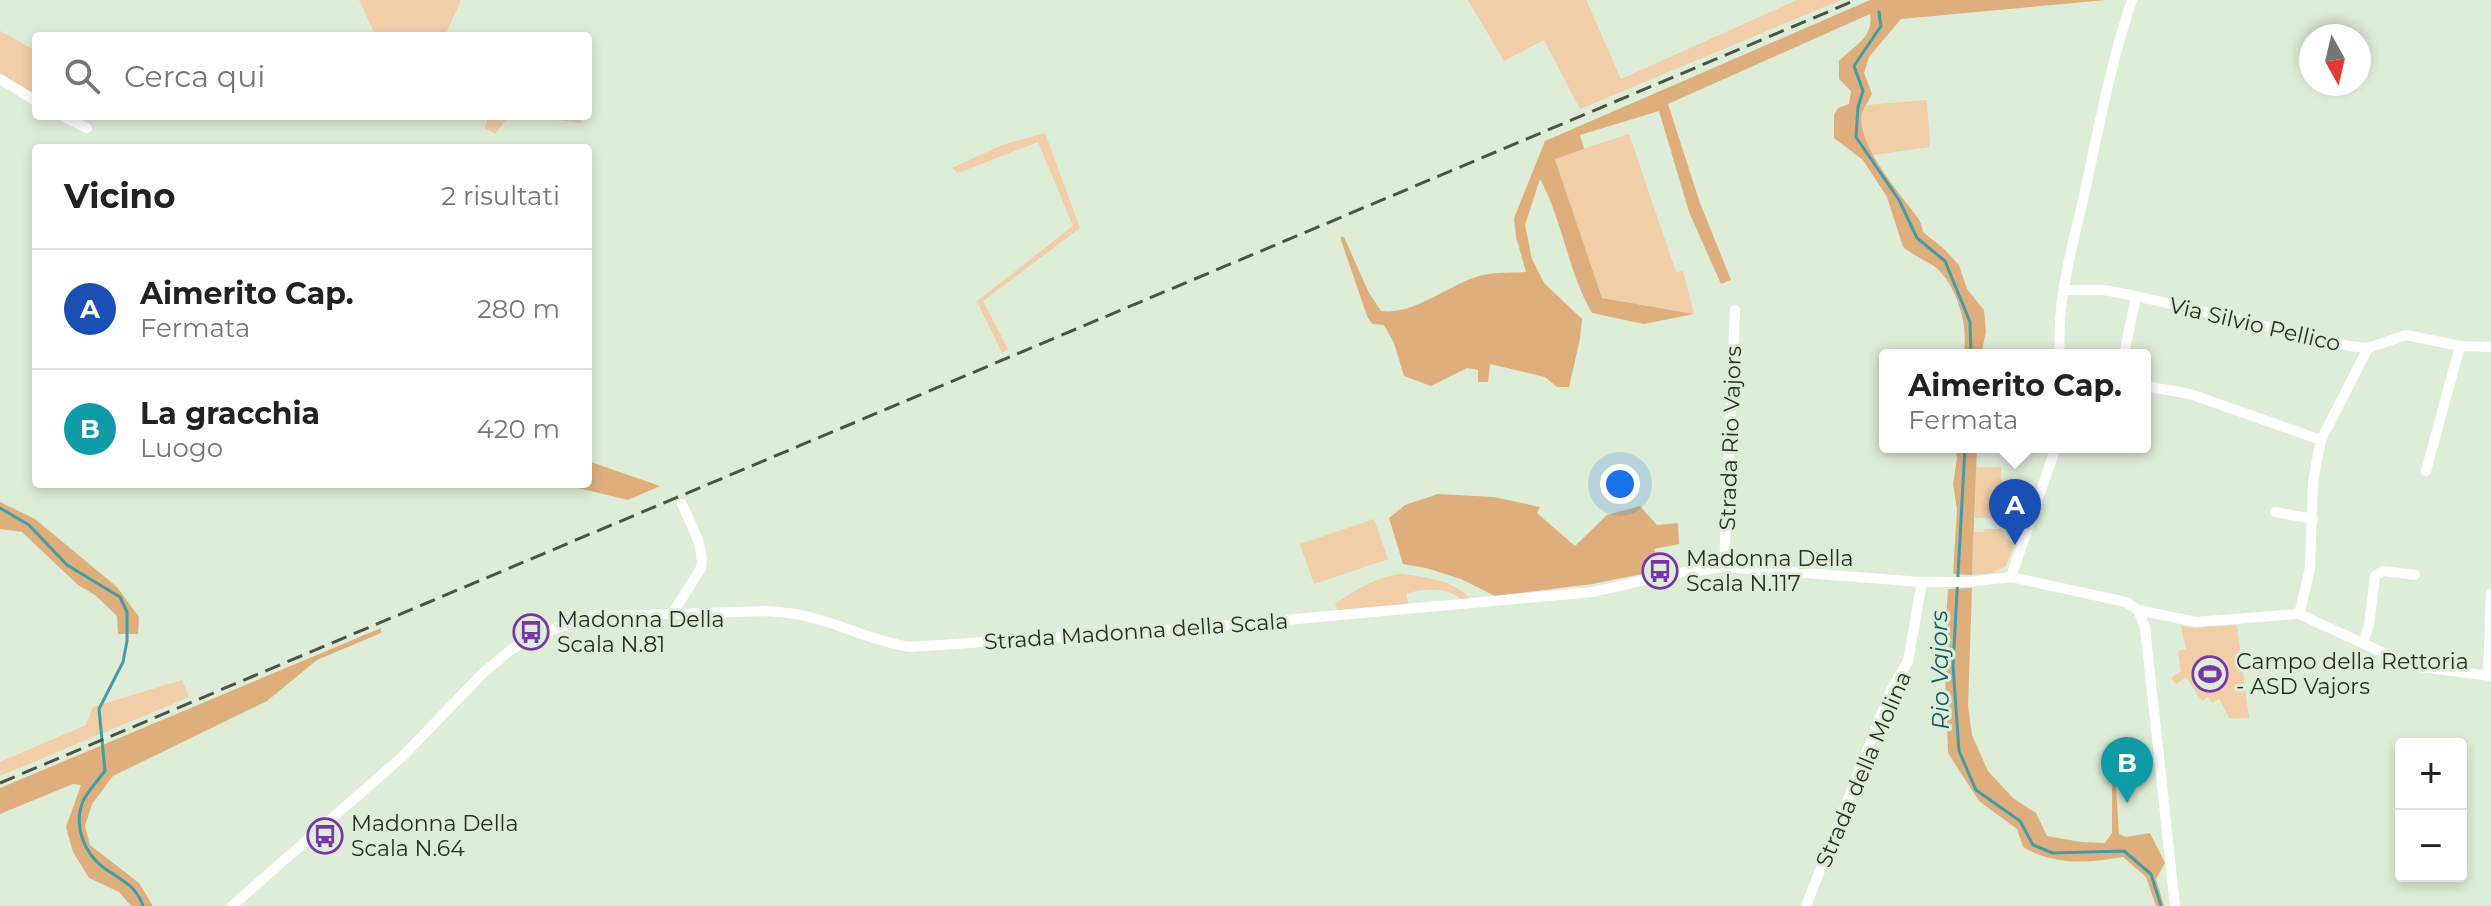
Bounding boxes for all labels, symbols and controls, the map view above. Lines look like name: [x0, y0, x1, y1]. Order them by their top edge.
north arrow: [2299, 24, 2371, 96]
search box: [32, 32, 592, 120]
icon: search: [60, 54, 104, 98]
text: Cerca qui: [124, 58, 265, 95]
text: Vicino: [64, 175, 176, 217]
text: 2 risultati: [441, 180, 560, 212]
text: Aimerito Cap.: [140, 275, 354, 312]
street label: Via Silvio Pellico: [2167, 292, 2343, 357]
text: A: [80, 293, 100, 325]
text: 280 m: [477, 293, 560, 325]
text: Fermata: [140, 312, 250, 344]
street label: Strada Rio Vajors: [1714, 345, 1747, 531]
popup: [1879, 349, 2151, 453]
text: Aimerito Cap.: [1908, 367, 2122, 404]
text: La gracchia: [140, 395, 320, 432]
text: Fermata: [1908, 404, 2018, 436]
text: B: [80, 413, 100, 445]
text: 420 m: [477, 413, 560, 445]
text: Luogo: [140, 432, 223, 464]
your location: [1600, 464, 1640, 504]
pin: A: [1989, 479, 2041, 545]
place label: Madonna Della Scala N.117: [1686, 545, 1853, 597]
bus stop icon: Madonna Della Scala N.117: [1641, 552, 1679, 590]
place label: Madonna Della Scala N.81: [557, 606, 724, 658]
street label: Strada Madonna della Scala: [983, 607, 1289, 656]
water label: Rio Vajors: [1924, 610, 1955, 730]
bus stop icon: Madonna Della Scala N.81: [512, 613, 550, 651]
place label: Campo della Rettoria - ASD Vajors: [2236, 648, 2469, 700]
sports icon: Campo della Rettoria - ASD Vajors: [2191, 655, 2229, 693]
street label: Strada della Molina: [1810, 667, 1917, 871]
pin: B: [2101, 737, 2153, 803]
map controls: [2395, 738, 2467, 882]
button: +: [2395, 738, 2467, 810]
place label: Madonna Della Scala N.64: [351, 810, 518, 862]
button: −: [2395, 810, 2467, 882]
bus stop icon: Madonna Della Scala N.64: [306, 817, 344, 855]

